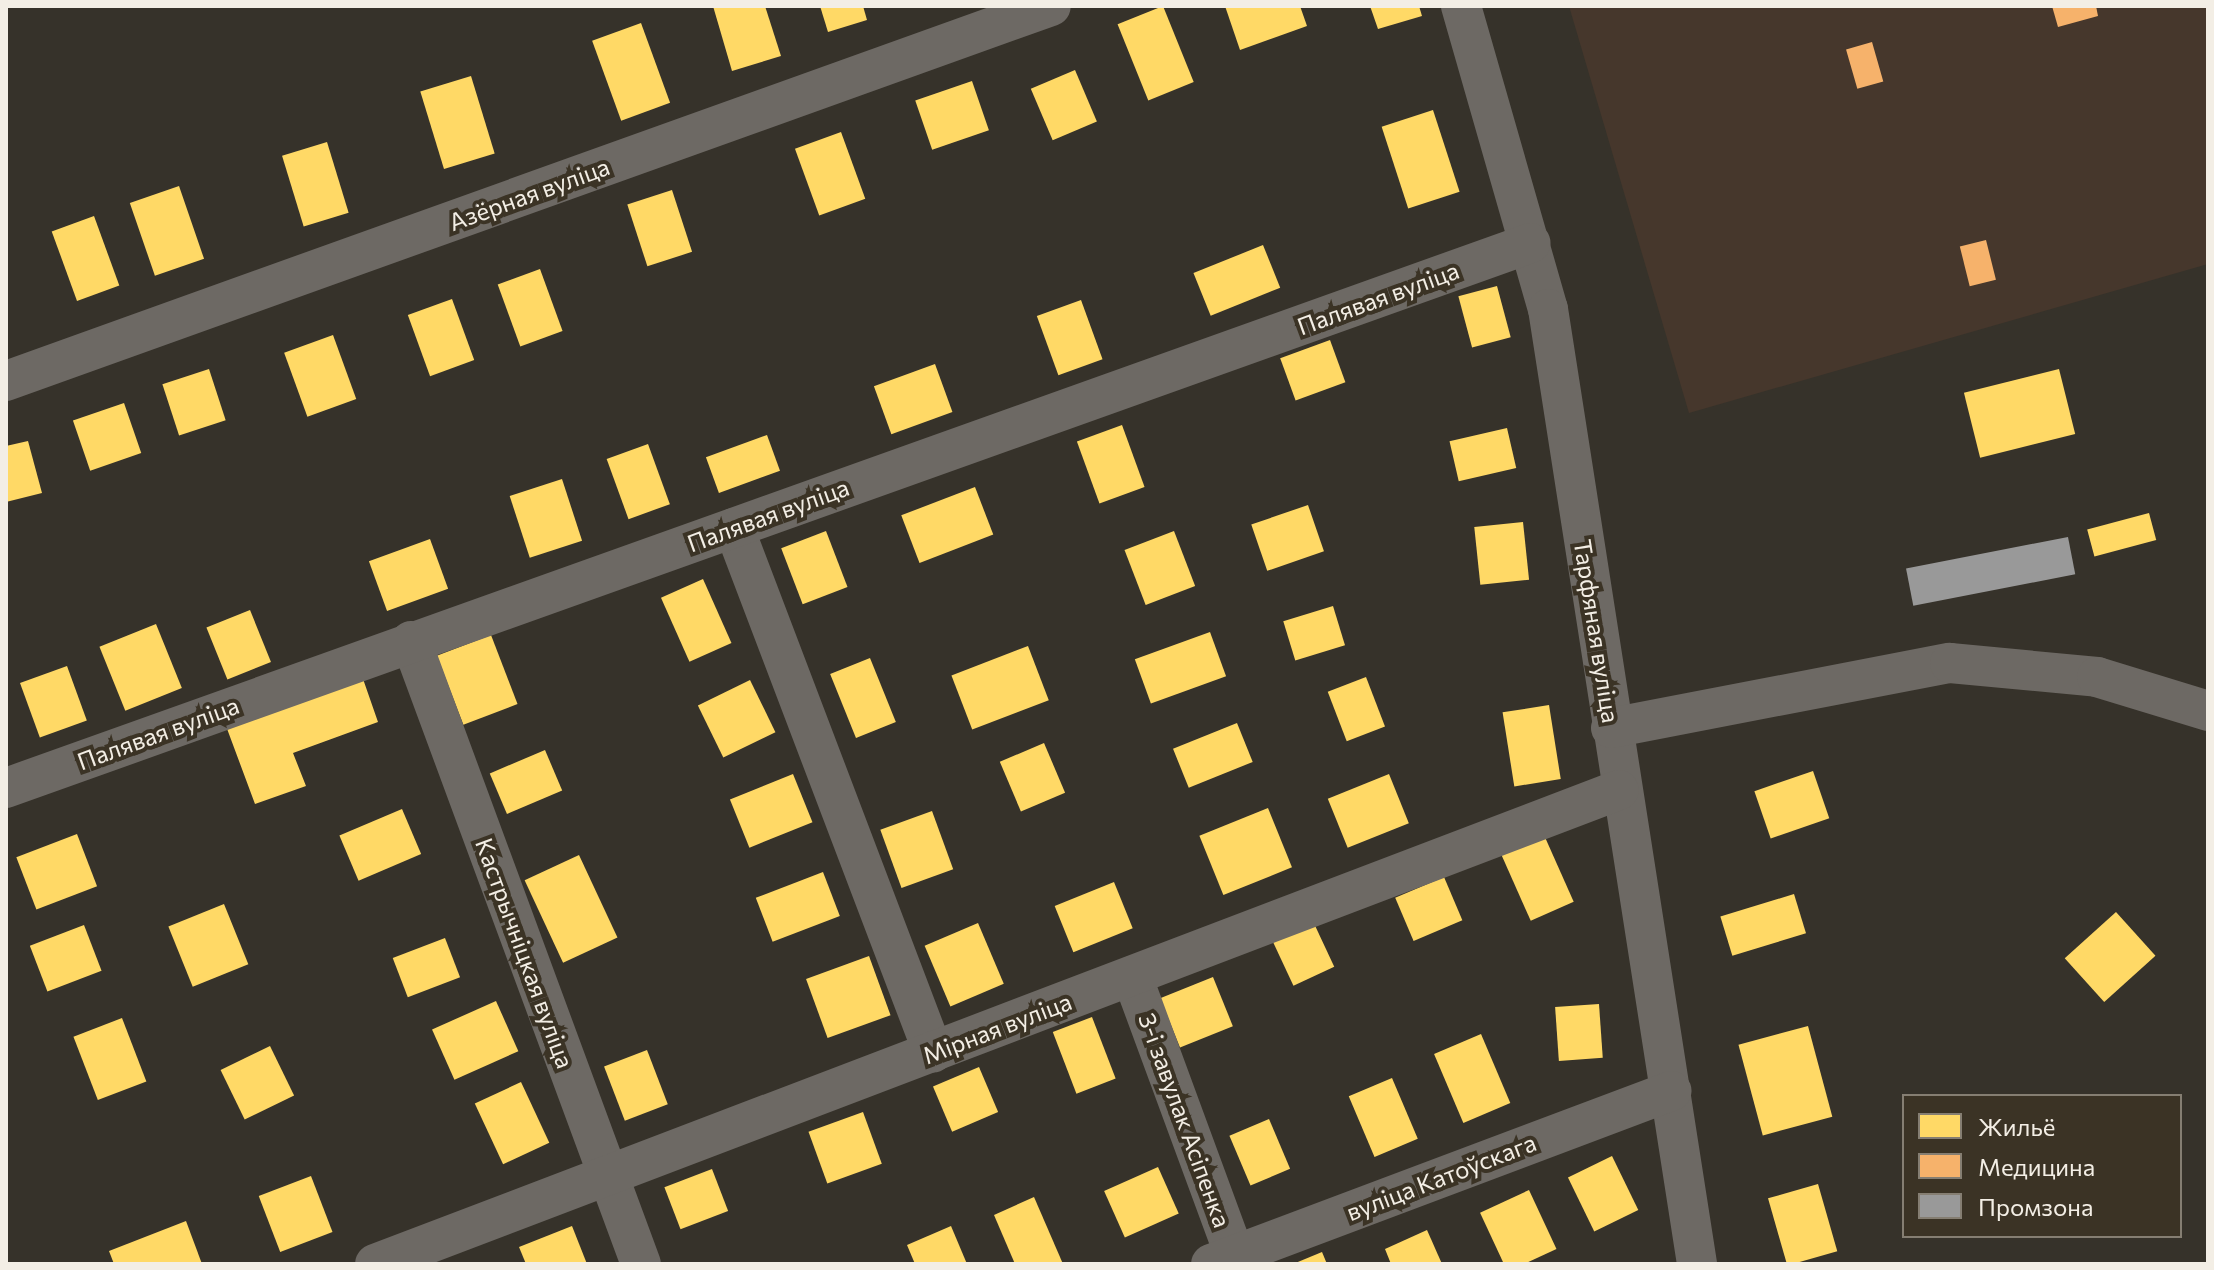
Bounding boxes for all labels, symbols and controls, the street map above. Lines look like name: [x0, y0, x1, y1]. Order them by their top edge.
street label: Азёрная вуліца: [445, 152, 613, 236]
street label: Палявая вуліца: [1293, 255, 1463, 341]
street label: Палявая вуліца: [683, 472, 853, 558]
street label: Тарфяная вуліца: [1568, 537, 1626, 725]
street label: Палявая вуліца: [73, 690, 243, 776]
street label: Кастрычніцкая вуліца: [470, 834, 580, 1072]
street label: Мірная вуліца: [918, 986, 1076, 1070]
street label: 3-і завулак Асіпенка: [1133, 1009, 1237, 1231]
legend: [1902, 1094, 2182, 1238]
text: Жильё: [1978, 1112, 2055, 1141]
street label: вуліца Катоўскага: [1342, 1128, 1540, 1226]
text: Медицина: [1978, 1152, 2095, 1181]
text: Промзона: [1978, 1192, 2093, 1221]

